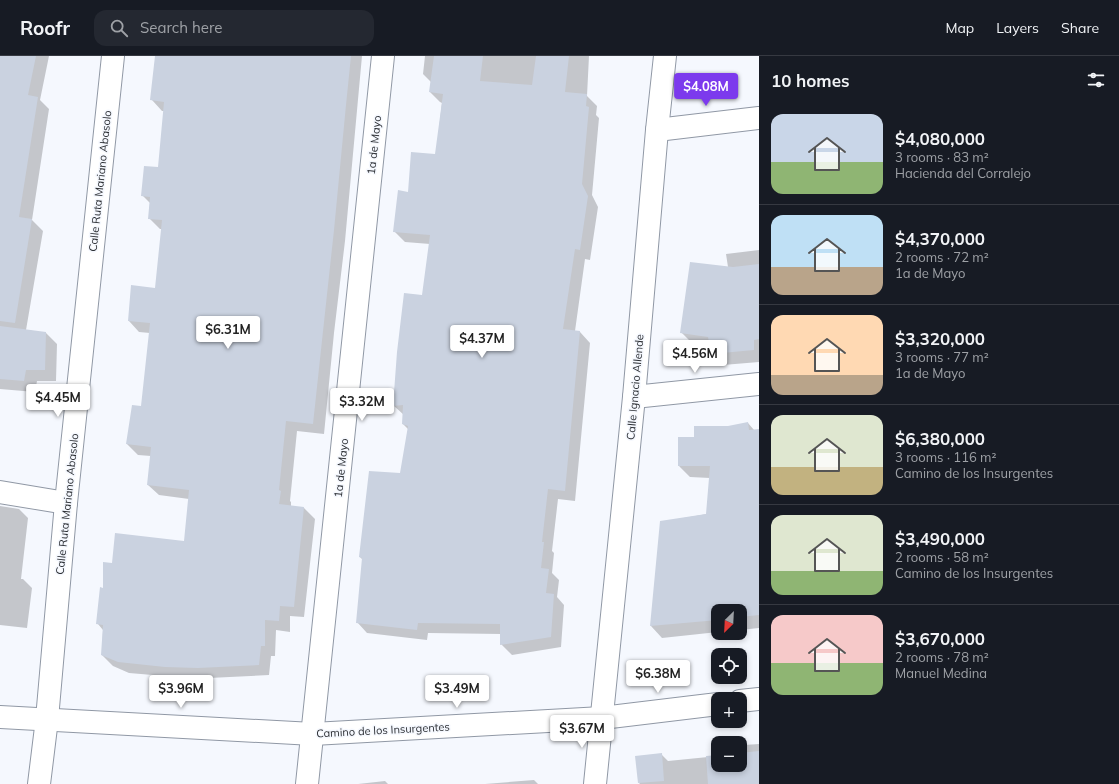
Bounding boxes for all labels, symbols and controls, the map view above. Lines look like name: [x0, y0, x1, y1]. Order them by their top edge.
search box: [94, 10, 374, 46]
text: Roofr: [20, 16, 70, 40]
icon: search: [108, 17, 130, 39]
text: Search here: [140, 18, 222, 37]
text: Map: [945, 19, 974, 37]
text: Layers: [996, 19, 1039, 37]
text: Share: [1061, 19, 1099, 37]
icon: filters: [1085, 69, 1107, 91]
text: 10 homes: [771, 70, 850, 91]
pin: $4.08M: [673, 73, 739, 107]
text: $4.08M: [683, 78, 729, 94]
street label: Calle Ruta Mariano Abasolo: [86, 110, 114, 252]
street label: 1a de Mayo: [364, 115, 384, 175]
text: $4,080,000: [895, 128, 985, 149]
icon: home: [803, 130, 851, 178]
text: 3 rooms · 83 m²: [895, 149, 989, 165]
text: Hacienda del Corralejo: [895, 165, 1031, 181]
text: $4,370,000: [895, 228, 985, 249]
icon: home: [803, 231, 851, 279]
text: 2 rooms · 72 m²: [895, 249, 989, 265]
text: 1a de Mayo: [895, 265, 965, 281]
pin: $6.31M: [195, 316, 261, 350]
text: $6.31M: [205, 321, 251, 337]
pin: $4.37M: [449, 325, 515, 359]
text: $3,320,000: [895, 328, 985, 349]
text: $4.37M: [459, 330, 505, 346]
icon: home: [803, 331, 851, 379]
street label: Calle Ignacio Allende: [623, 334, 647, 440]
pin: $4.56M: [662, 340, 728, 374]
text: $4.56M: [672, 345, 718, 361]
text: 3 rooms · 77 m²: [895, 349, 989, 365]
text: 1a de Mayo: [895, 365, 965, 381]
pin: $4.45M: [25, 384, 91, 418]
pin: $3.32M: [329, 388, 395, 422]
text: $4.45M: [35, 389, 81, 405]
text: $3.32M: [339, 393, 385, 409]
text: $6,380,000: [895, 428, 985, 449]
icon: home: [803, 431, 851, 479]
street label: Calle Ruta Mariano Abasolo: [53, 433, 81, 575]
street label: 1a de Mayo: [331, 438, 351, 498]
text: 3 rooms · 116 m²: [895, 449, 996, 465]
text: Camino de los Insurgentes: [895, 465, 1053, 481]
text: $3,490,000: [895, 528, 985, 549]
icon: home: [803, 531, 851, 579]
text: 2 rooms · 58 m²: [895, 549, 989, 565]
text: Camino de los Insurgentes: [895, 565, 1053, 581]
north arrow: [711, 604, 747, 640]
map controls: [711, 604, 747, 772]
text: $3,670,000: [895, 628, 985, 649]
icon: home: [803, 631, 851, 679]
button: locate: [711, 648, 747, 684]
text: 2 rooms · 78 m²: [895, 649, 989, 665]
pin: $6.38M: [625, 660, 691, 694]
text: $6.38M: [635, 665, 681, 681]
text: Manuel Medina: [895, 665, 987, 681]
pin: $3.96M: [148, 675, 214, 709]
pin: $3.49M: [424, 675, 490, 709]
text: $3.96M: [158, 680, 204, 696]
text: $3.49M: [434, 680, 480, 696]
button: +: [711, 692, 747, 728]
pin: $3.67M: [549, 715, 615, 749]
street label: Camino de los Insurgentes: [316, 720, 450, 740]
text: $3.67M: [559, 720, 605, 736]
button: −: [711, 736, 747, 772]

